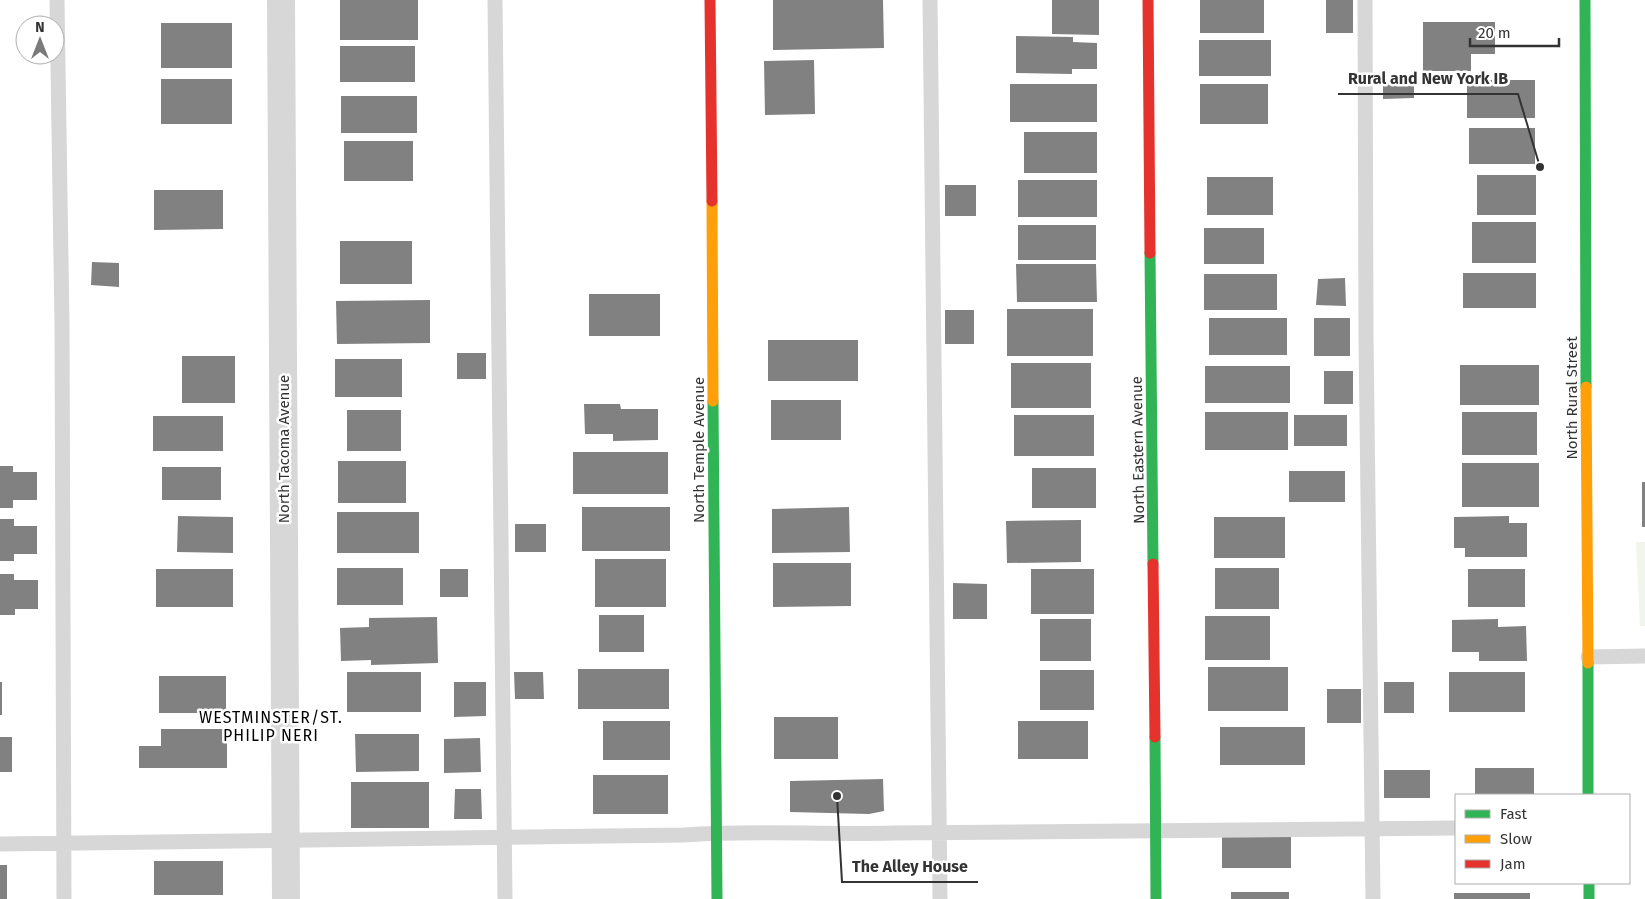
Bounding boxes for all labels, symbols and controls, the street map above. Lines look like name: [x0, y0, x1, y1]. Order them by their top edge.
north arrow: [15, 15, 65, 65]
scale bar: [1470, 15, 1559, 47]
text: N: [35, 19, 45, 36]
text: 20 m: [1478, 24, 1511, 42]
callout: Rural and New York IB: [1338, 63, 1518, 94]
text: Rural and New York IB: [1348, 69, 1508, 88]
street label: North Rural Street: [1563, 336, 1581, 460]
street label: North Tacoma Avenue: [275, 375, 293, 523]
street label: North Eastern Avenue: [1128, 376, 1148, 524]
street label: North Temple Avenue: [690, 377, 708, 523]
district label: WESTMINSTER/ST. PHILIP NERI: [199, 708, 343, 745]
legend: [1455, 794, 1630, 884]
text: Fast: [1500, 805, 1527, 823]
text: Slow: [1500, 830, 1532, 848]
callout: The Alley House: [842, 851, 978, 882]
text: Jam: [1500, 855, 1526, 873]
text: The Alley House: [852, 857, 968, 876]

